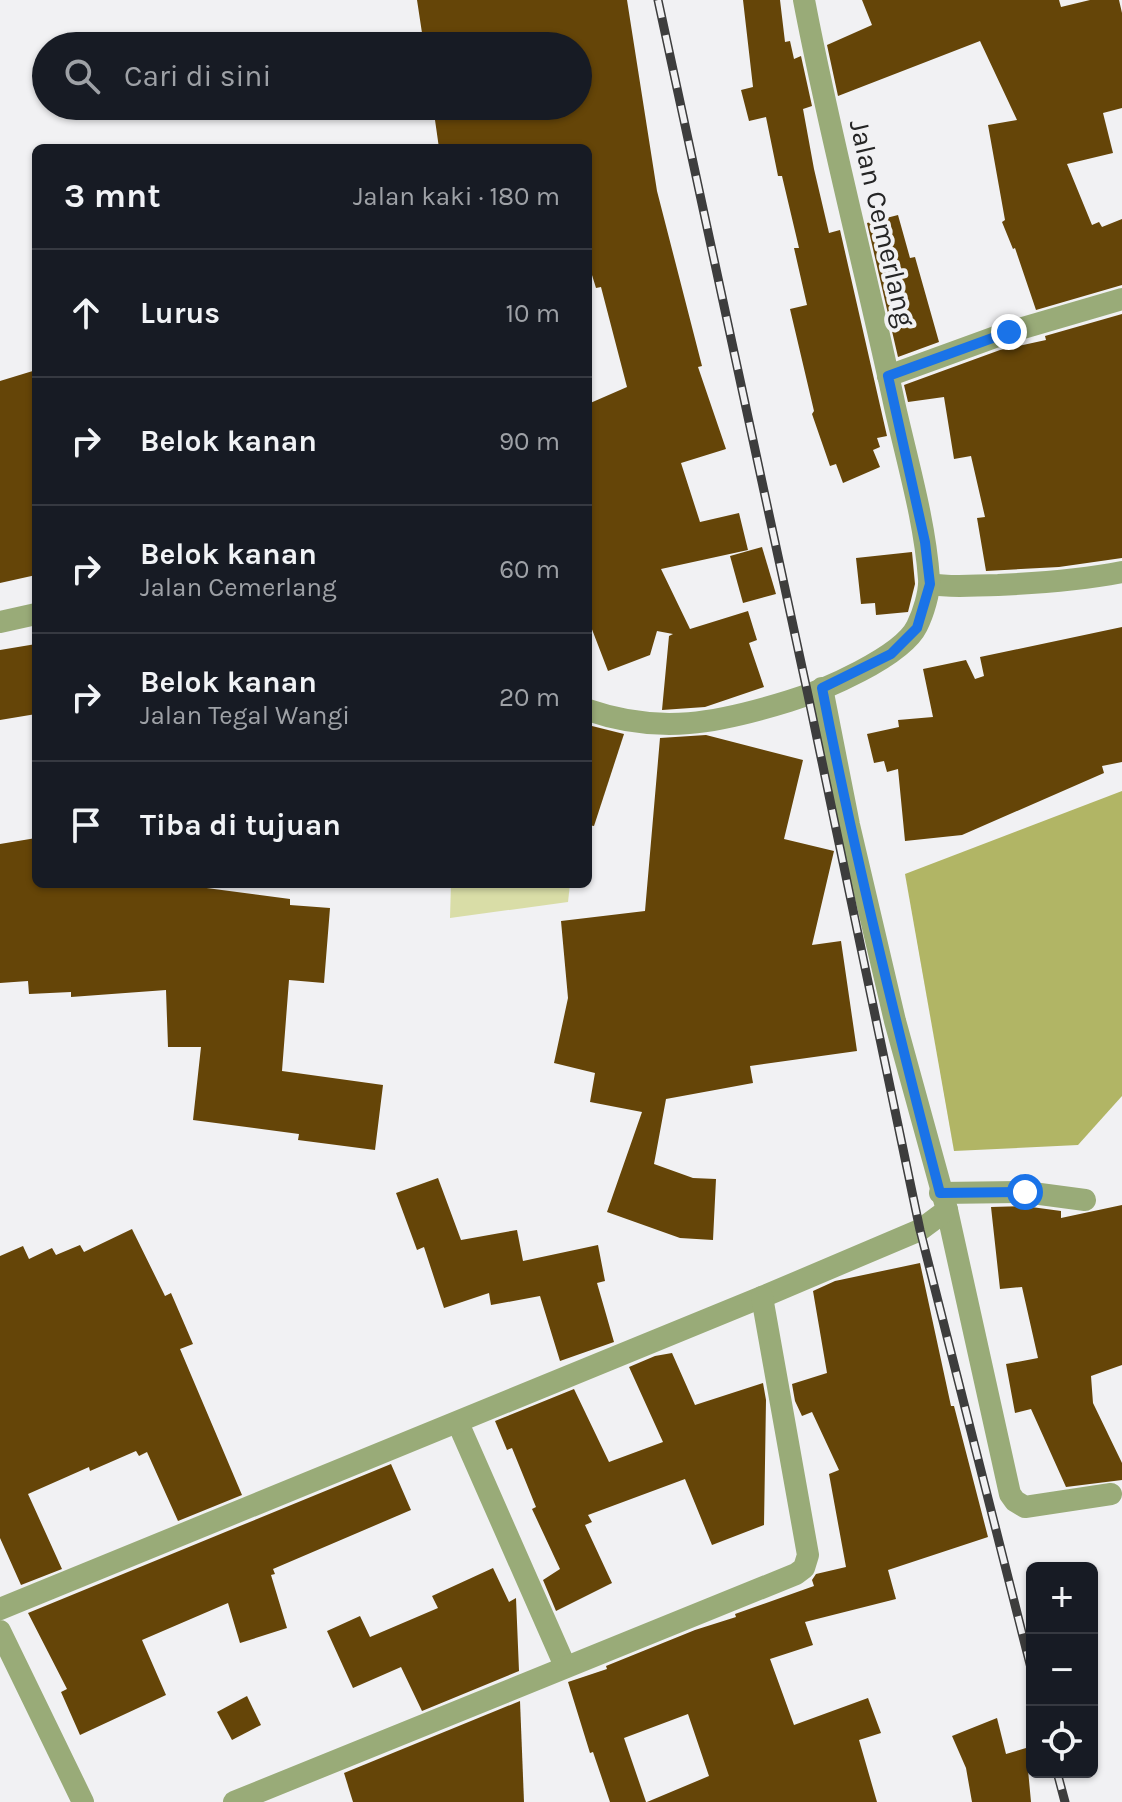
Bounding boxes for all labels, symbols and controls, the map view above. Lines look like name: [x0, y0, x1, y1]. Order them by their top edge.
search box: [32, 32, 592, 120]
icon: search: [60, 54, 104, 98]
text: Cari di sini: [124, 58, 271, 94]
street label: Jalan Cemerlang: [843, 116, 922, 330]
text: 3 mnt: [64, 176, 161, 216]
text: Jalan kaki · 180 m: [353, 181, 560, 212]
icon: ahead: [64, 291, 108, 335]
text: Lurus: [140, 295, 220, 331]
text: 10 m: [505, 298, 560, 329]
route end: [991, 314, 1027, 350]
icon: right: [64, 419, 108, 463]
text: Belok kanan: [140, 423, 317, 459]
text: 90 m: [499, 426, 560, 457]
text: Belok kanan: [140, 536, 317, 572]
icon: right: [64, 547, 108, 591]
text: 60 m: [499, 554, 560, 585]
text: Jalan Cemerlang: [140, 572, 337, 603]
text: Belok kanan: [140, 664, 317, 700]
icon: right: [64, 675, 108, 719]
text: 20 m: [499, 682, 560, 713]
text: Jalan Tegal Wangi: [140, 700, 350, 731]
icon: arrive: [64, 803, 108, 847]
text: Tiba di tujuan: [140, 807, 341, 843]
route start: [1007, 1174, 1043, 1210]
map controls: [1026, 1562, 1098, 1778]
button: +: [1026, 1562, 1098, 1634]
button: −: [1026, 1634, 1098, 1706]
button: locate: [1026, 1706, 1098, 1778]

